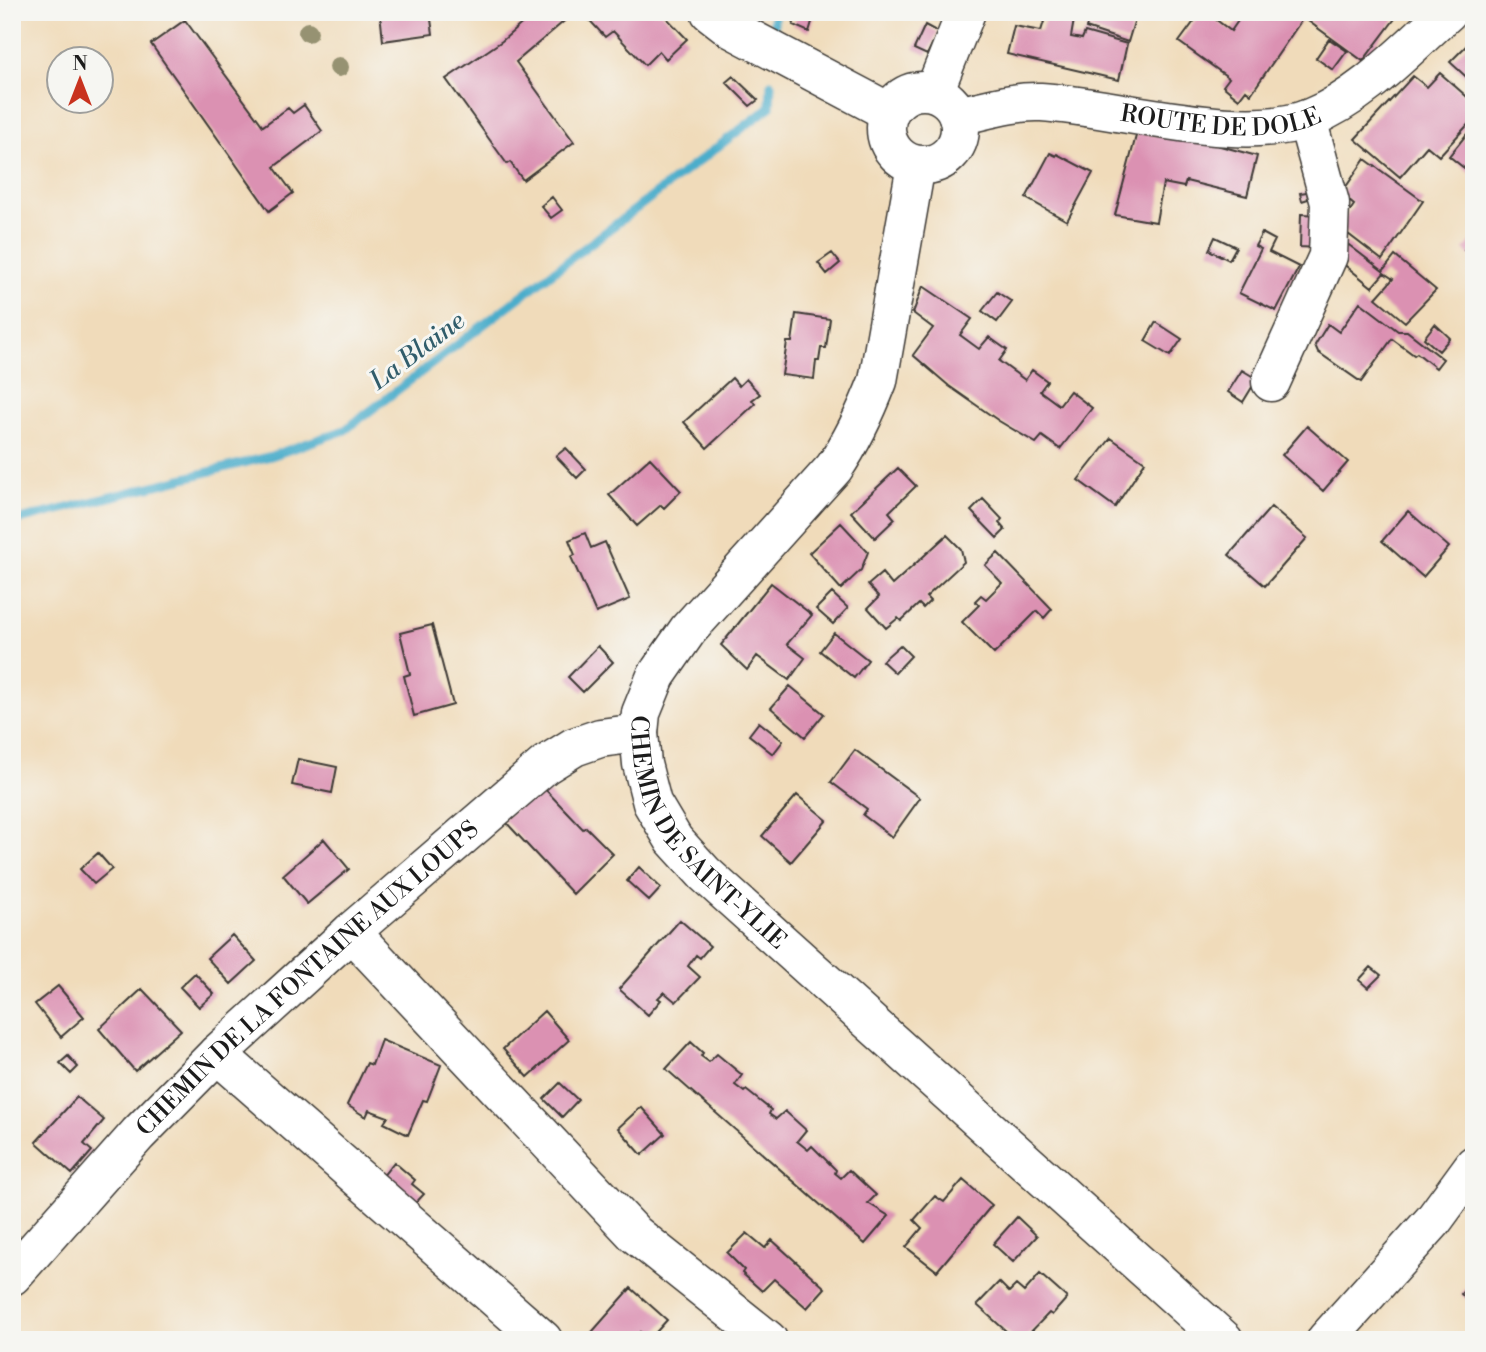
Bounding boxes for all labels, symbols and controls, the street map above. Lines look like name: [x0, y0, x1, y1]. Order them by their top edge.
north arrow: [46, 46, 116, 116]
text: N: [72, 52, 88, 76]
street label: ROUTE DE DOLE: [1118, 99, 1326, 144]
water label: La Blaine: [363, 305, 471, 397]
street label: CHEMIN DE SAINT-YLIE: [623, 714, 792, 956]
street label: CHEMIN DE LA FONTAINE AUX LOUPS: [130, 815, 485, 1143]

